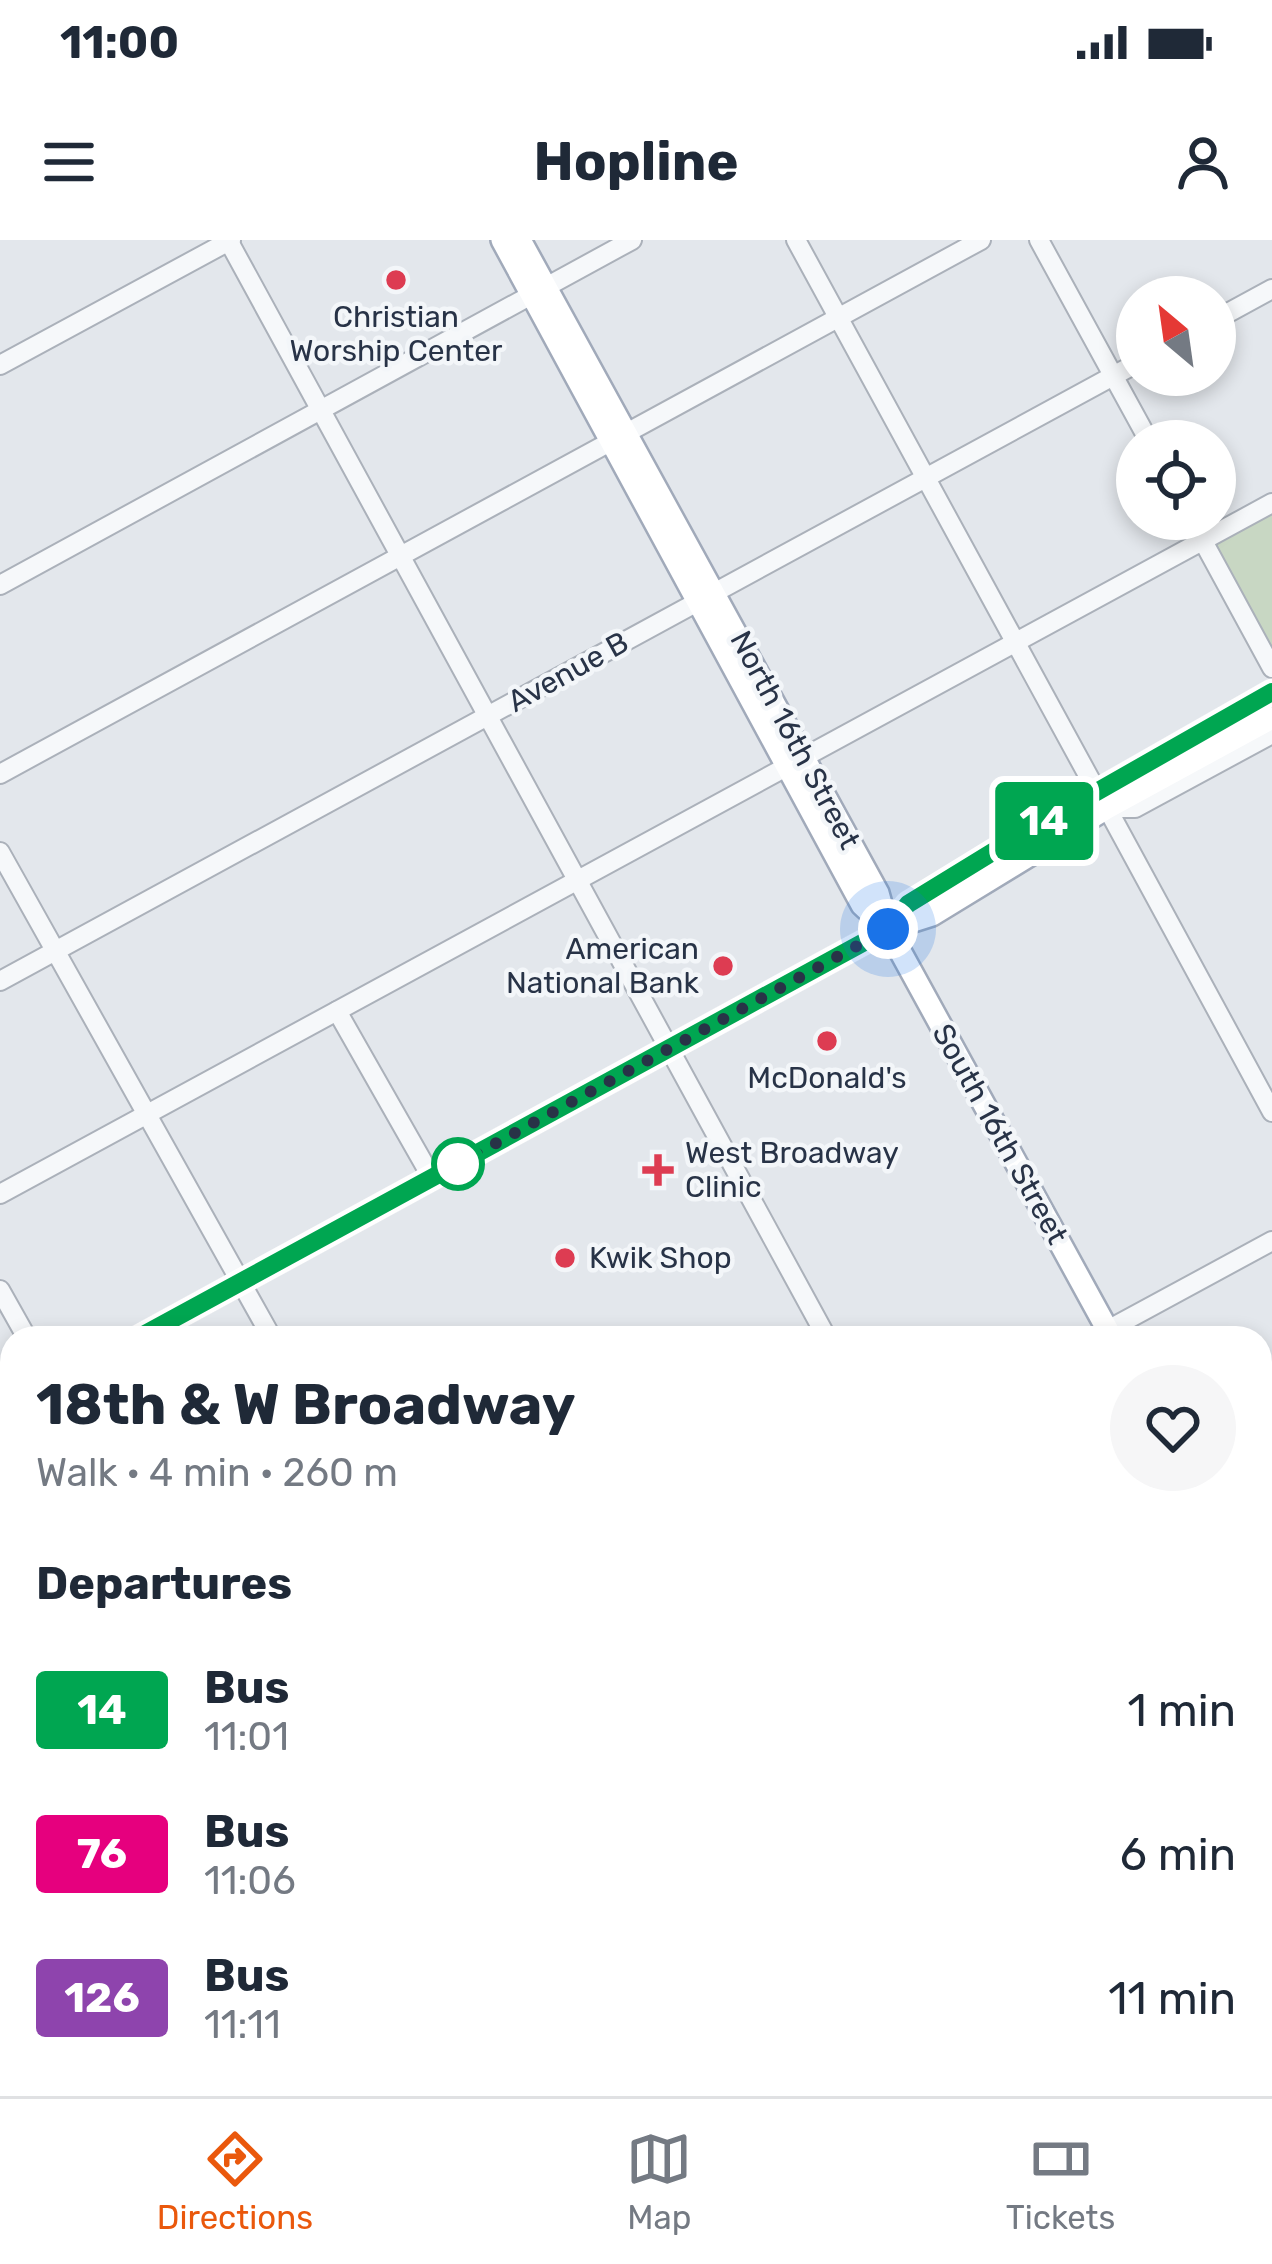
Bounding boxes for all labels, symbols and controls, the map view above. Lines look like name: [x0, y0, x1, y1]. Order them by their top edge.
text: 11:00: [60, 16, 179, 69]
icon: menu: [36, 129, 102, 195]
icon: person: [1170, 129, 1236, 195]
text: Hopline: [534, 130, 738, 194]
marker: Christian Worship Center: [383, 267, 409, 293]
north arrow: [1116, 276, 1236, 396]
map controls: [1116, 276, 1236, 540]
place label: Christian Worship Center: [290, 299, 503, 369]
button: locate: [1116, 420, 1236, 540]
street label: Avenue B: [501, 624, 635, 720]
street label: North 16th Street: [722, 625, 868, 855]
line badge: 14: [990, 782, 1098, 860]
text: 14: [1019, 796, 1069, 846]
your location: [858, 899, 918, 959]
place label: American National Bank: [506, 931, 700, 1001]
marker: American National Bank: [710, 953, 736, 979]
street label: South 16th Street: [925, 1018, 1076, 1251]
marker: McDonald's: [814, 1028, 840, 1054]
place label: McDonald's: [747, 1060, 907, 1096]
place label: West Broadway Clinic: [685, 1135, 899, 1205]
unlabelled marker: [433, 1139, 483, 1189]
marker: West Broadway Clinic: [642, 1154, 674, 1186]
place label: Kwik Shop: [589, 1240, 732, 1276]
marker: Kwik Shop: [552, 1245, 578, 1271]
button: heart: [1110, 1365, 1236, 1491]
text: 18th & W Broadway: [36, 1371, 575, 1438]
text: Walk · 4 min · 260 m: [36, 1450, 398, 1496]
text: Departures: [36, 1557, 292, 1610]
text: Bus: [204, 1661, 289, 1714]
text: 1 min: [1128, 1684, 1236, 1737]
text: 14: [77, 1685, 127, 1735]
text: 11:01: [204, 1714, 289, 1760]
text: Bus: [204, 1805, 289, 1858]
text: 6 min: [1120, 1828, 1236, 1881]
text: 76: [77, 1829, 127, 1879]
text: 11:06: [204, 1858, 296, 1904]
text: Bus: [204, 1949, 289, 2002]
text: 11 min: [1108, 1972, 1236, 2025]
text: 126: [64, 1973, 140, 2023]
text: 11:11: [204, 2002, 281, 2048]
tab: Directions: [157, 2126, 313, 2237]
tab: Map: [626, 2126, 692, 2237]
tab: Tickets: [1006, 2126, 1115, 2237]

